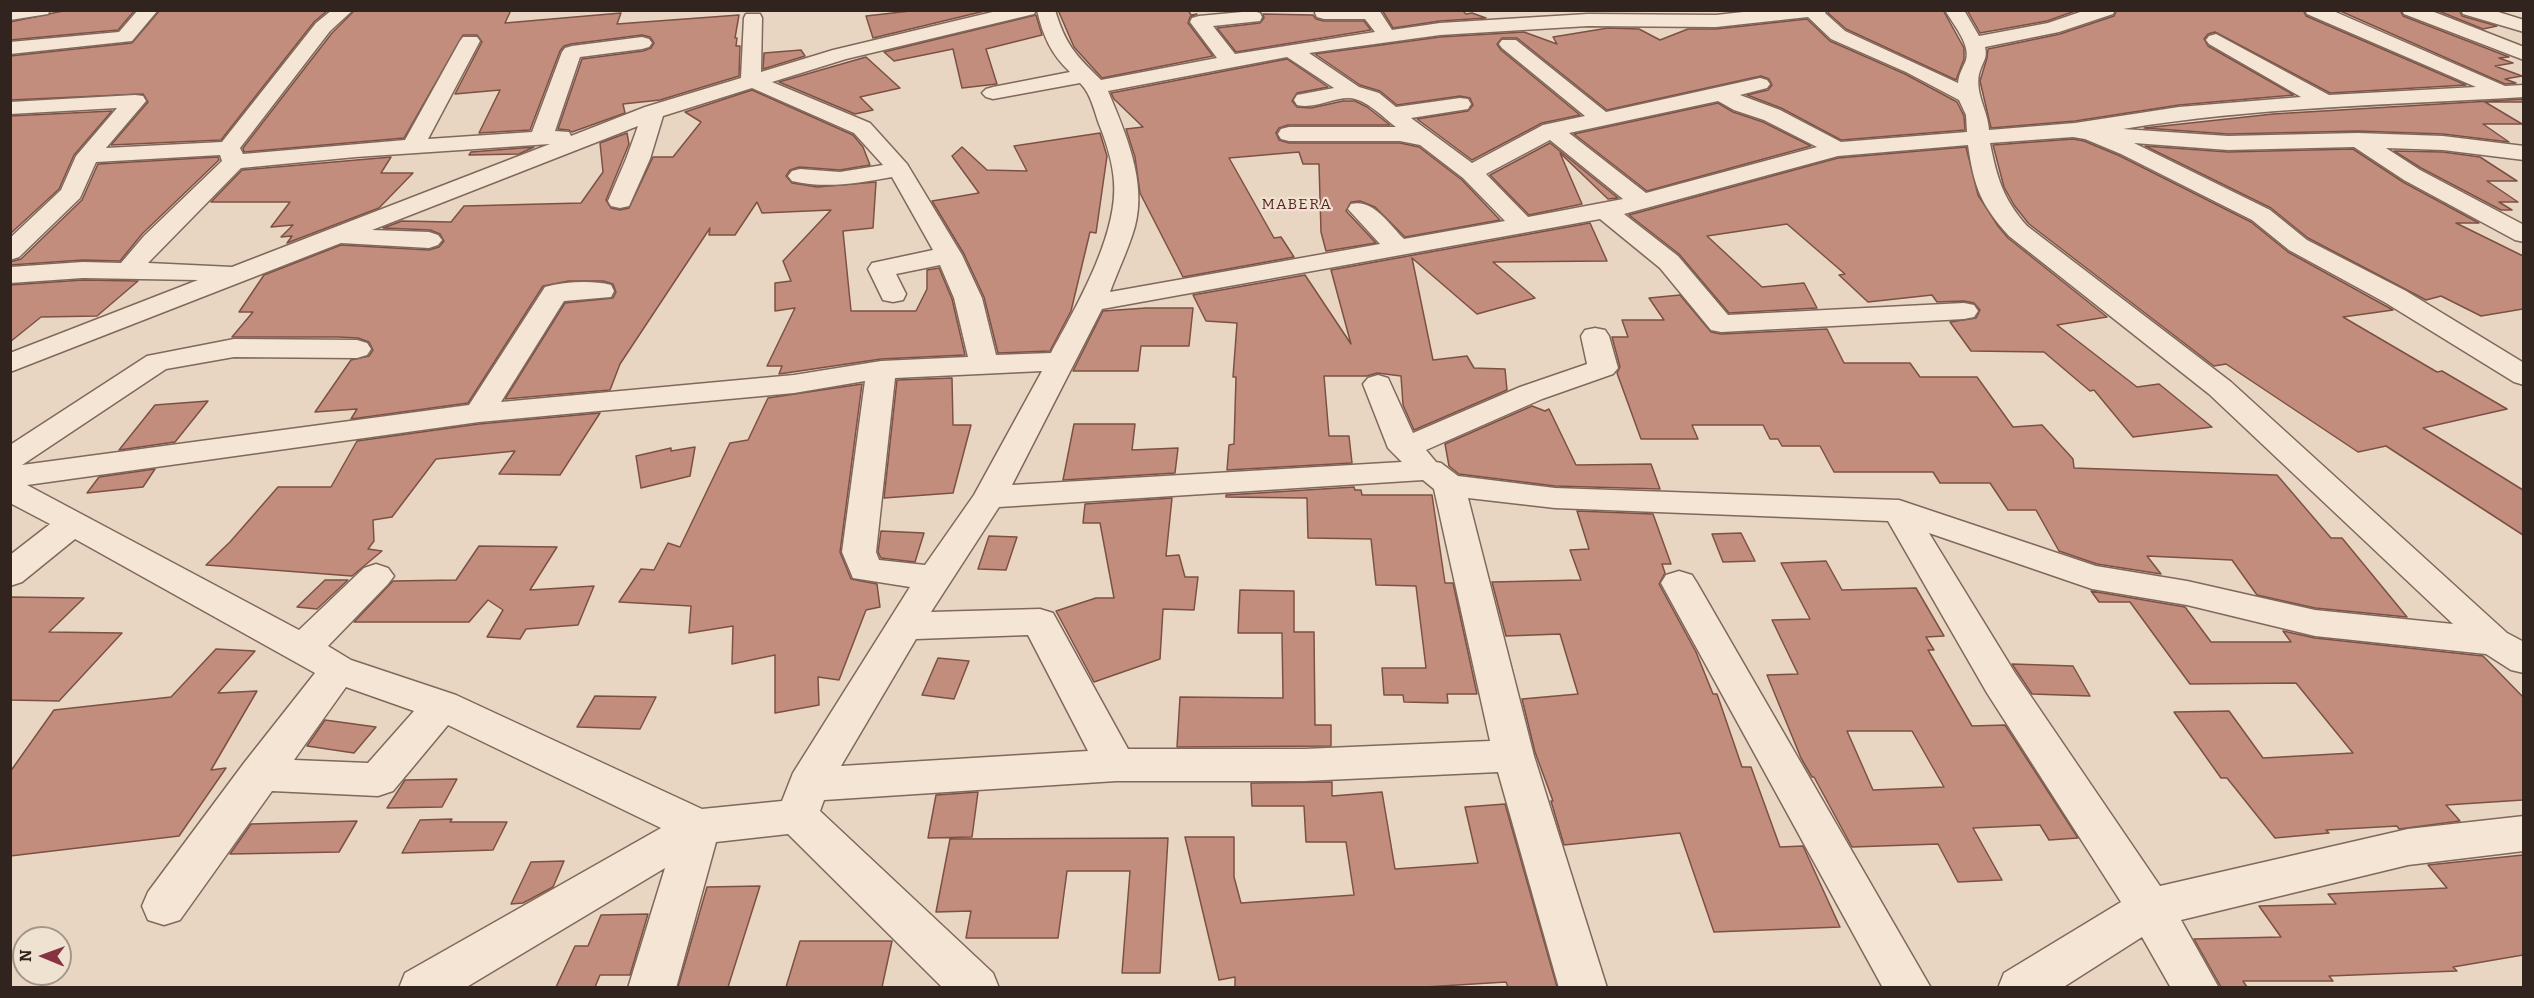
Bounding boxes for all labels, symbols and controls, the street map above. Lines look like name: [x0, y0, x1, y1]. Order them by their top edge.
district label: MABERA: [1262, 196, 1332, 214]
north arrow: [12, 926, 72, 986]
text: N: [16, 949, 35, 962]

